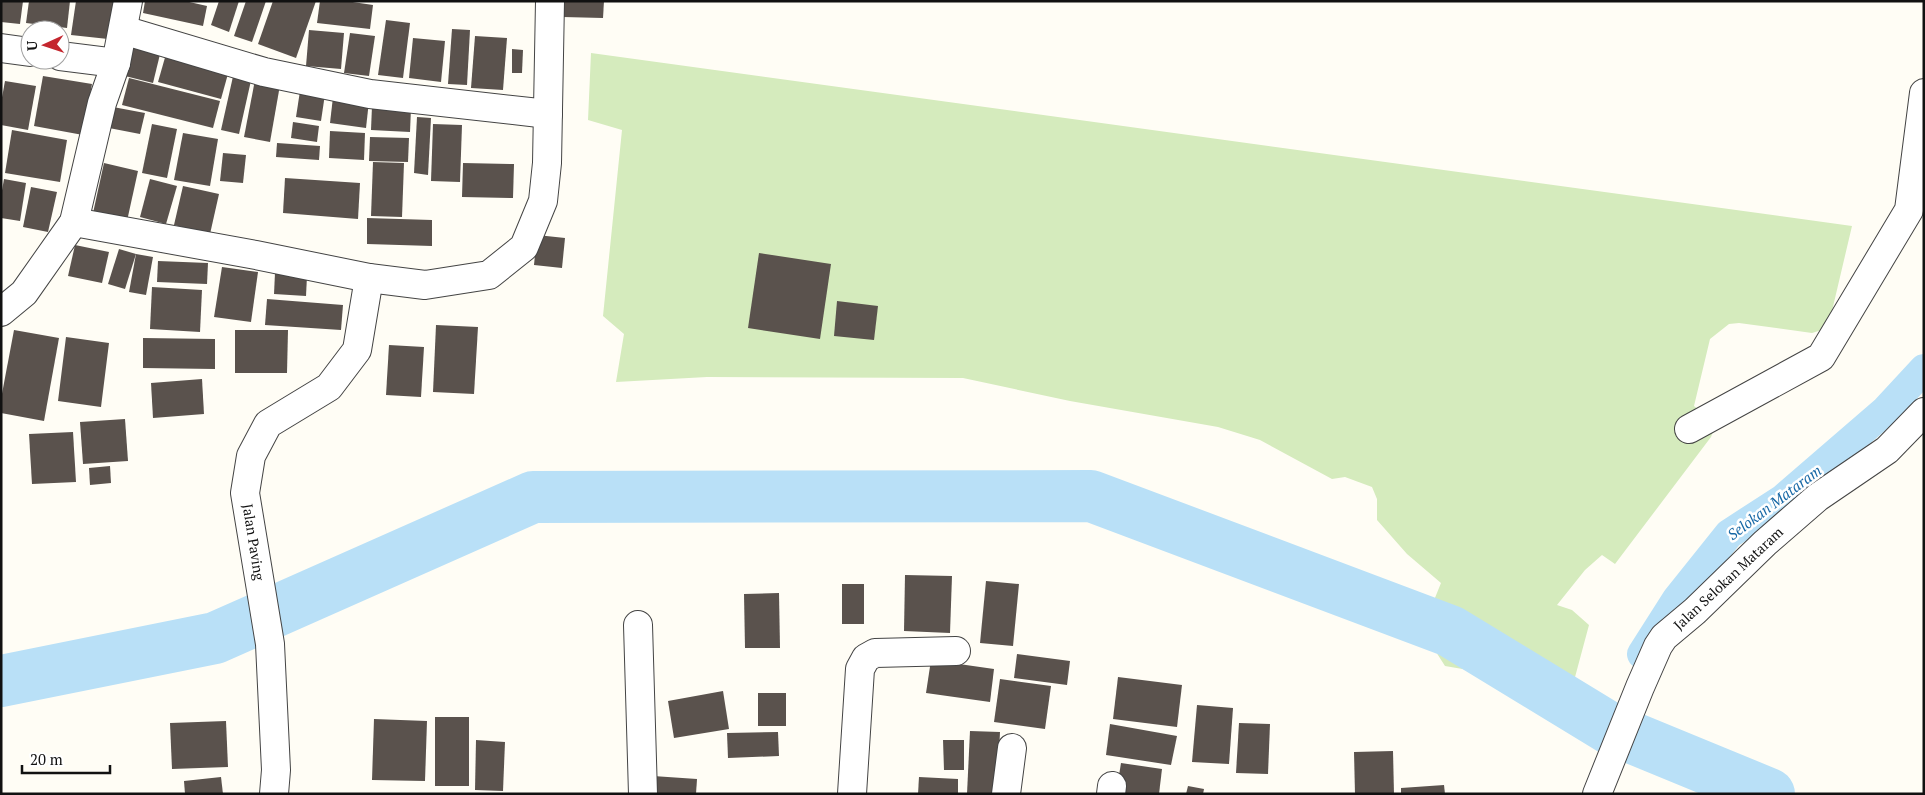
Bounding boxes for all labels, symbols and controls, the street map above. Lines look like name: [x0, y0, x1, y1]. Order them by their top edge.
north arrow: [20, 20, 70, 70]
text: U: [22, 40, 41, 51]
water label: Selokan Mataram: [1723, 460, 1825, 544]
street label: Jalan Paving: [239, 502, 270, 582]
street label: Jalan Selokan Mataram: [1669, 522, 1787, 634]
scale bar: [22, 742, 110, 774]
text: 20 m: [30, 749, 63, 769]

